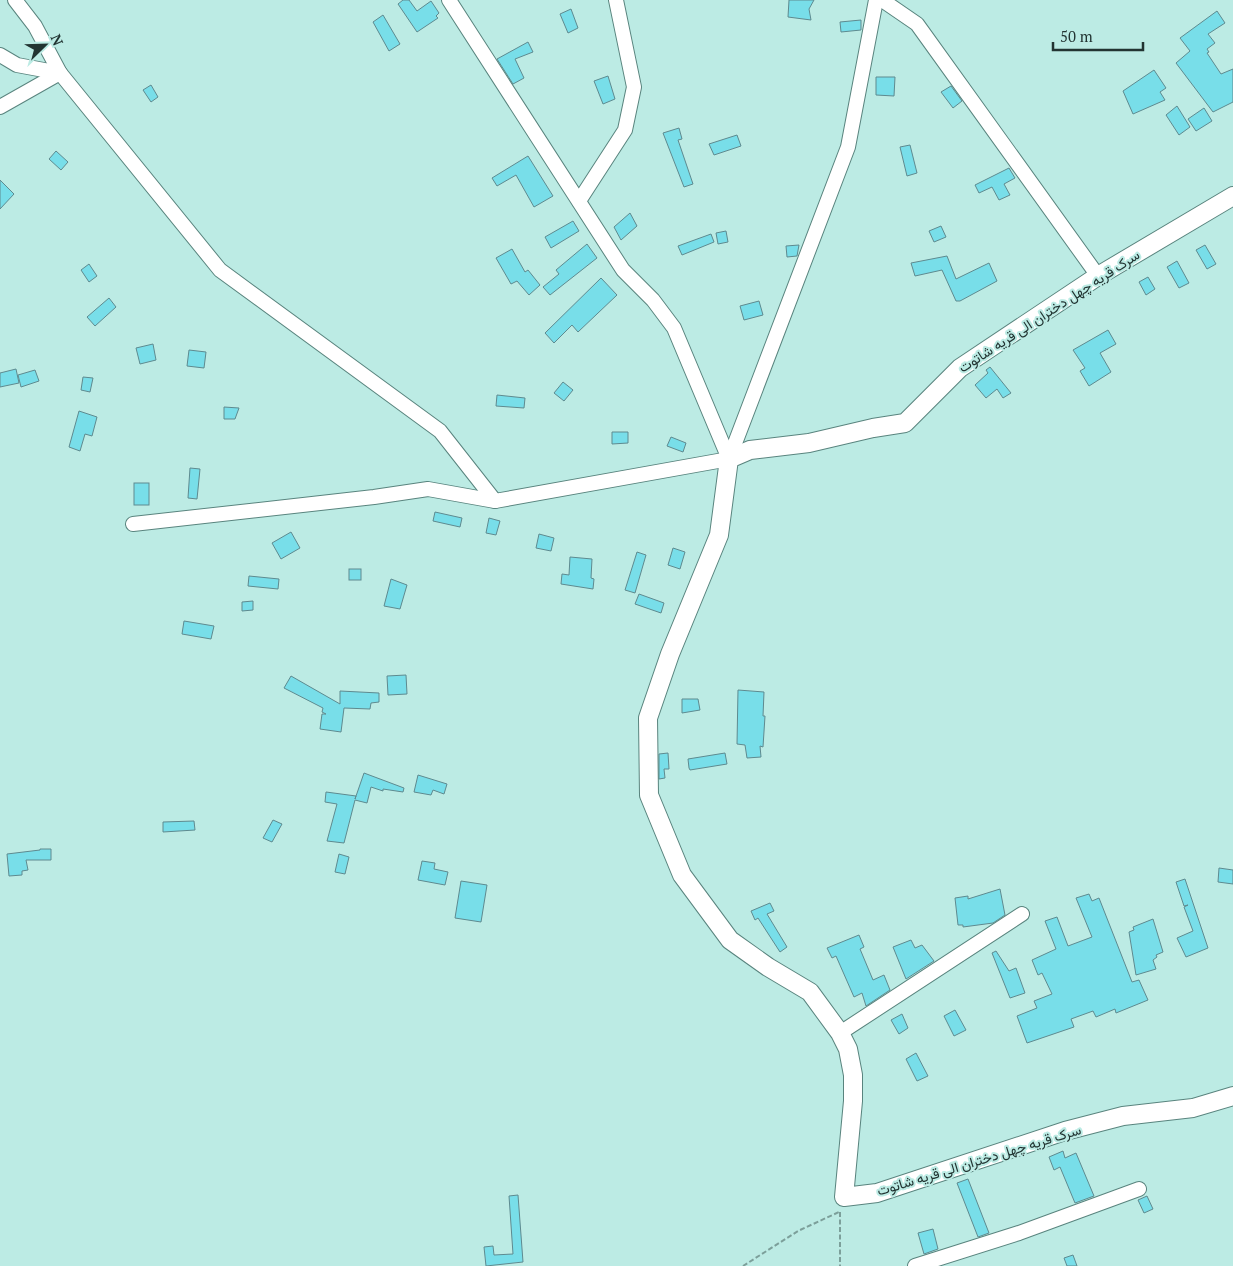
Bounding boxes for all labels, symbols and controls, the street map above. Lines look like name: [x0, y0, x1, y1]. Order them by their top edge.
north arrow: [20, 20, 70, 70]
scale bar: [1053, 20, 1143, 52]
text: 50 m: [1060, 26, 1093, 46]
text: N: [47, 31, 68, 49]
street label: سرک قریه چهل دختران الی قریه شاتوت: [954, 245, 1144, 377]
street label: سرک قریه چهل دختران الی قریه شاتوت: [874, 1119, 1084, 1201]

